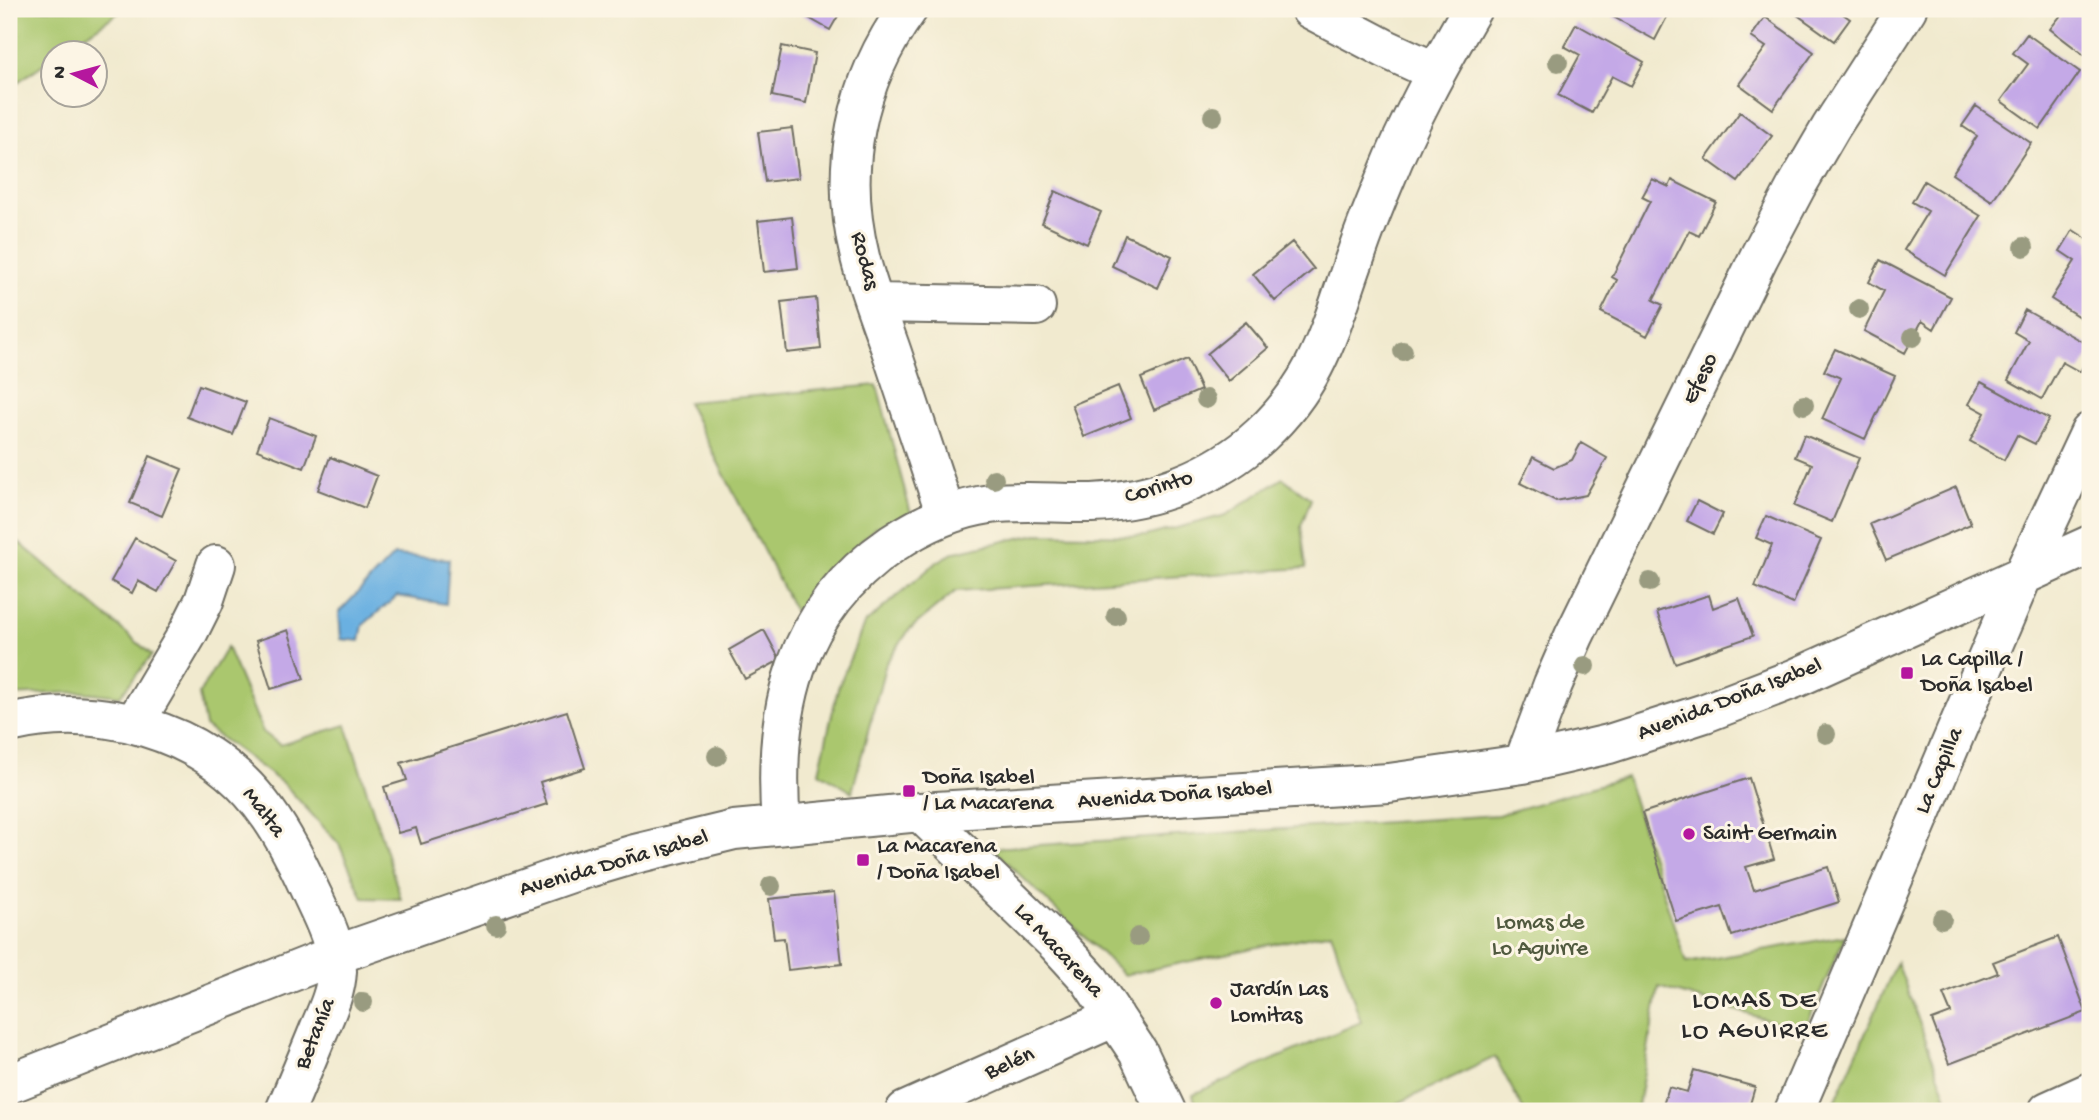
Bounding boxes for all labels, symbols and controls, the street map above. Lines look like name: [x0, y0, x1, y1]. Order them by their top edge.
north arrow: [38, 38, 108, 108]
text: N: [48, 65, 73, 80]
street label: Rodas: [843, 229, 885, 293]
street label: Efeso: [1677, 349, 1725, 409]
street label: Corinto: [1122, 465, 1196, 511]
place label: La Capilla / Doña Isabel: [1919, 647, 2033, 700]
street label: Avenida Doña Isabel: [1634, 652, 1826, 748]
marker: La Capilla / Doña Isabel: [1899, 665, 1915, 681]
street label: La Capilla: [1910, 723, 1971, 818]
place label: Doña Isabel / La Macarena: [921, 765, 1055, 818]
street label: Avenida Doña Isabel: [1077, 776, 1273, 816]
street label: Malta: [235, 783, 291, 844]
marker: Doña Isabel / La Macarena: [901, 783, 917, 799]
place label: Saint Germain: [1703, 821, 1837, 848]
street label: Avenida Doña Isabel: [517, 824, 711, 904]
marker: Saint Germain: [1681, 826, 1697, 842]
place label: La Macarena / Doña Isabel: [877, 834, 1000, 887]
marker: La Macarena / Doña Isabel: [855, 852, 871, 868]
street label: La Macarena: [1007, 898, 1110, 1005]
park label: Lomas de Lo Aguirre: [1492, 910, 1589, 963]
place label: Jardín Las Lomitas: [1230, 977, 1328, 1030]
district label: LOMAS DE LO AGUIRRE: [1681, 987, 1829, 1048]
street label: Betanía: [289, 993, 343, 1075]
marker: Jardín Las Lomitas: [1208, 995, 1224, 1011]
street label: Belén: [980, 1041, 1039, 1087]

